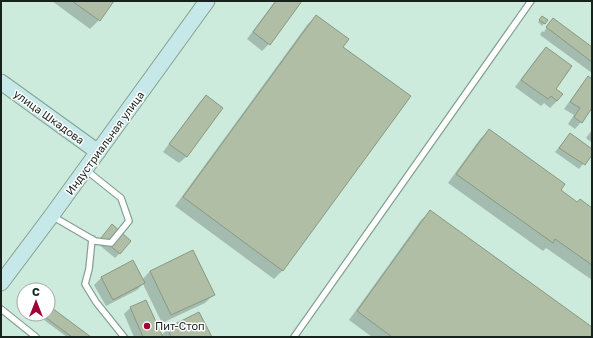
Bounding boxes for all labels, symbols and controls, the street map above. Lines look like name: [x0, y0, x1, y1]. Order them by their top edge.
street label: улица Шкадова: [12, 87, 87, 146]
street label: Индустриальная улица: [63, 88, 147, 197]
north arrow: [16, 282, 56, 322]
text: С: [32, 285, 40, 298]
place label: Пит-Стоп: [155, 319, 205, 332]
marker: Пит-Стоп: [142, 321, 152, 331]

